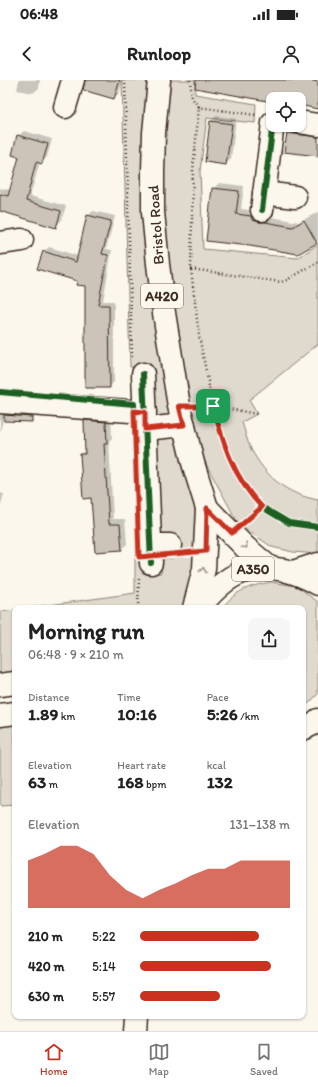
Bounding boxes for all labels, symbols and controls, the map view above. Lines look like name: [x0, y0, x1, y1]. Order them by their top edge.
text: 06:48: [20, 5, 58, 23]
icon: back: [16, 43, 38, 65]
text: Runloop: [127, 43, 191, 65]
icon: person: [280, 43, 302, 65]
map controls: [266, 92, 306, 132]
button: locate: [266, 92, 306, 132]
street label: Bristol Road: [144, 185, 168, 265]
road number: A420: [141, 284, 183, 308]
pin: [196, 389, 230, 423]
icon: arrive: [202, 395, 224, 417]
one-way arrow: [240, 541, 248, 549]
road number: A350: [232, 557, 274, 581]
one-way arrow: [199, 567, 207, 573]
text: Morning run: [28, 618, 144, 645]
button: share: [248, 618, 290, 660]
text: 06:48 · 9 × 210 m: [28, 647, 124, 662]
text: Distance: [28, 691, 69, 704]
text: Time: [117, 691, 141, 704]
text: Pace: [207, 691, 229, 704]
text: 1.89: [28, 704, 58, 724]
text: 10:16: [117, 704, 157, 724]
text: 5:26: [207, 704, 238, 724]
text: km: [58, 710, 75, 723]
text: /km: [238, 710, 259, 723]
text: Elevation: [28, 759, 72, 772]
text: Heart rate: [117, 759, 166, 772]
text: kcal: [207, 759, 226, 772]
text: 63: [28, 772, 46, 792]
text: 168: [117, 772, 144, 792]
text: 132: [207, 772, 233, 792]
text: m: [46, 778, 58, 791]
text: bpm: [144, 778, 166, 791]
text: Elevation: [28, 817, 80, 832]
text: 131–138 m: [229, 817, 290, 832]
text: 210 m: [28, 929, 63, 944]
text: 5:22: [92, 929, 116, 944]
text: 420 m: [28, 959, 65, 974]
text: 5:14: [92, 959, 116, 974]
text: 630 m: [28, 989, 64, 1004]
text: 5:57: [92, 989, 115, 1004]
tab: Home: [40, 1041, 68, 1078]
tab: Map: [148, 1041, 170, 1078]
tab: Saved: [250, 1041, 278, 1078]

